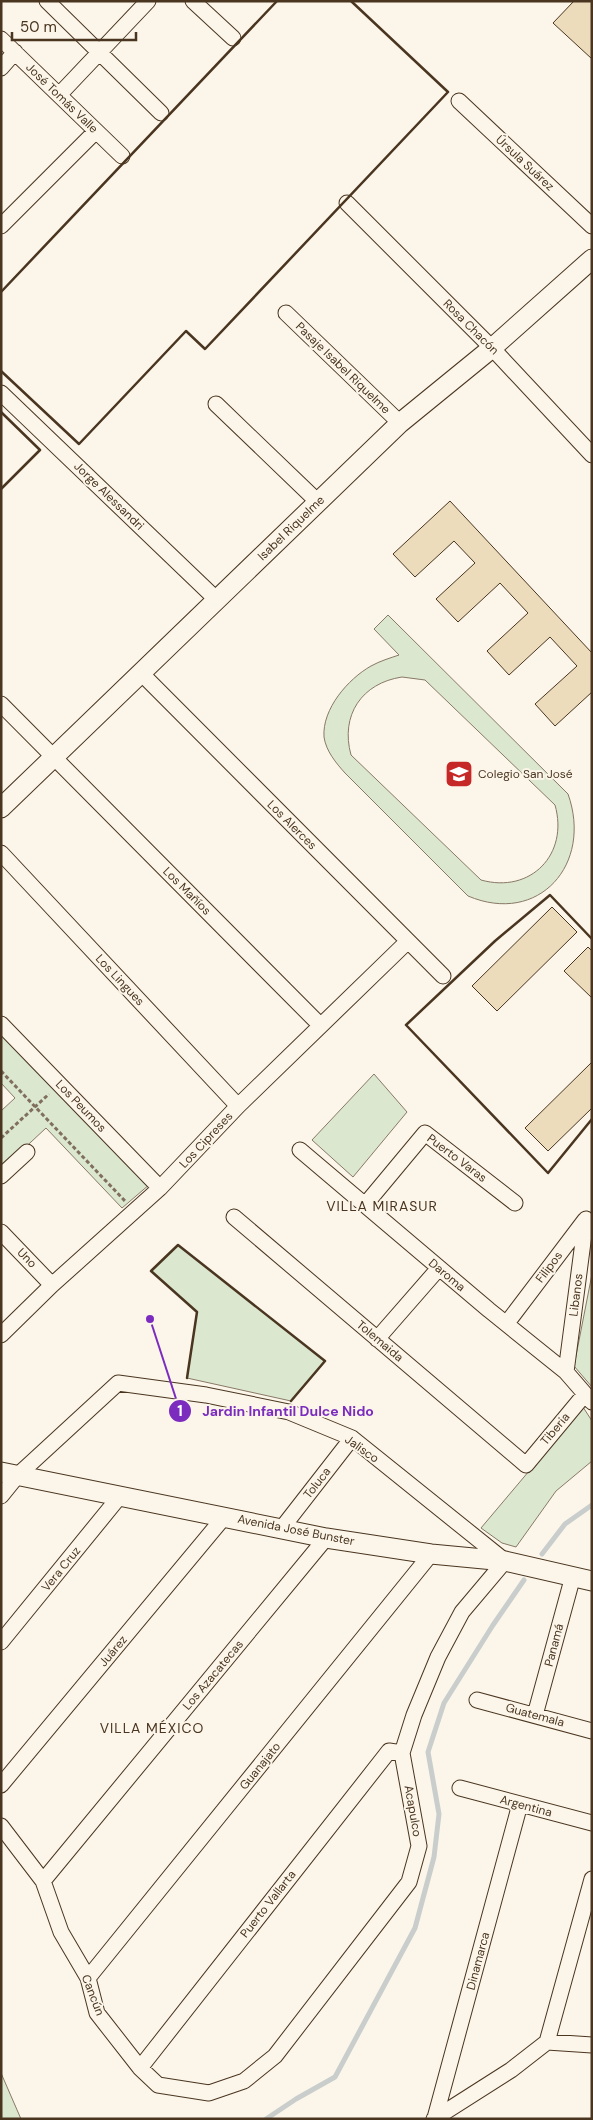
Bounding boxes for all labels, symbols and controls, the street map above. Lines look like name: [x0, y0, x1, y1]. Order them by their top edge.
scale bar: [12, 10, 136, 42]
text: 50 m: [20, 17, 57, 37]
street label: José Tomás Valle: [22, 59, 102, 137]
street label: Úrsula Suárez: [492, 132, 558, 194]
street label: Rosa Chacón: [440, 296, 502, 358]
street label: Pasaje Isabel Riquelme: [292, 319, 394, 418]
street label: Jorge Alessandri: [70, 458, 148, 534]
street label: Isabel Riquelme: [254, 492, 328, 564]
school or university icon: Colegio San José: [444, 759, 474, 789]
place label: Colegio San José: [478, 766, 573, 782]
street label: Los Alerces: [264, 797, 320, 853]
street label: Los Mañíos: [160, 864, 214, 918]
street label: Los Lingues: [92, 951, 148, 1009]
street label: Los Peumos: [52, 1077, 110, 1135]
street label: Los Cipreses: [176, 1108, 236, 1172]
street label: Puerto Varas: [424, 1130, 490, 1186]
district label: VILLA MIRASUR: [326, 1197, 438, 1215]
street label: Uno: [14, 1245, 40, 1271]
street label: Filipos: [532, 1248, 566, 1286]
street label: Daroma: [425, 1255, 469, 1295]
street label: Libanos: [565, 1273, 587, 1317]
street label: Tolemaida: [353, 1317, 407, 1365]
callout: Jardin Infantil Dulce Nido: [167, 1396, 384, 1425]
text: 1: [177, 1401, 183, 1421]
text: Jardin Infantil Dulce Nido: [202, 1402, 374, 1420]
street label: Tiberia: [537, 1409, 573, 1449]
street label: Jalisco: [342, 1432, 382, 1466]
street label: Toluca: [300, 1464, 334, 1502]
street label: Avenida José Bunster: [236, 1511, 356, 1549]
street label: Vera Cruz: [38, 1543, 84, 1595]
street label: Panamá: [541, 1622, 567, 1668]
street label: Juárez: [95, 1632, 131, 1670]
street label: Los Azacatecas: [179, 1637, 247, 1713]
street label: Guatemala: [504, 1699, 566, 1731]
district label: VILLA MÉXICO: [100, 1719, 204, 1737]
street label: Guanajato: [236, 1739, 284, 1793]
street label: Acapulco: [401, 1784, 425, 1838]
street label: Argentina: [498, 1791, 554, 1821]
street label: Puerto Vallarta: [237, 1867, 299, 1941]
street label: Dinamarca: [463, 1930, 493, 1992]
street label: Cancún: [78, 1972, 108, 2018]

